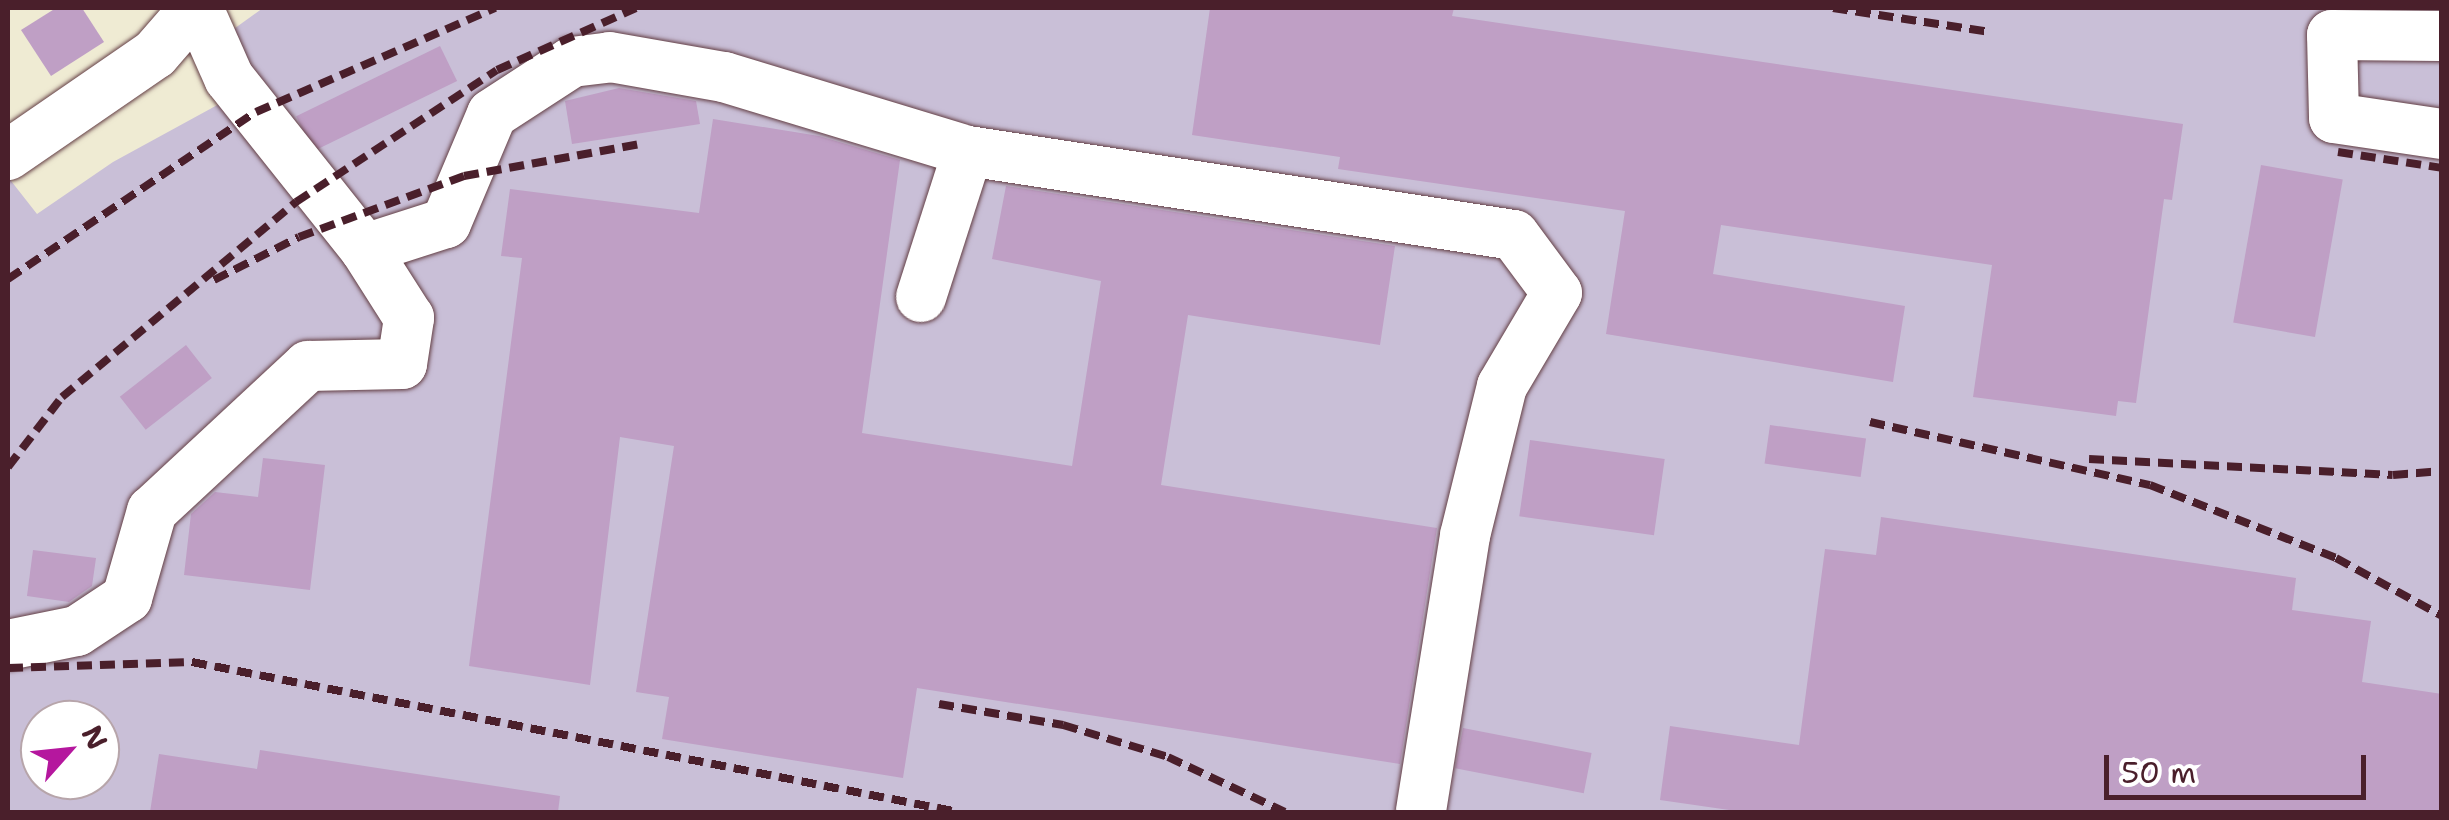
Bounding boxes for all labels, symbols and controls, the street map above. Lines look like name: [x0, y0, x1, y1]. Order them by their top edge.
north arrow: [20, 700, 120, 800]
text: N: [73, 719, 117, 756]
scale bar: [2109, 735, 2372, 797]
text: 50 m: [2121, 752, 2196, 793]

